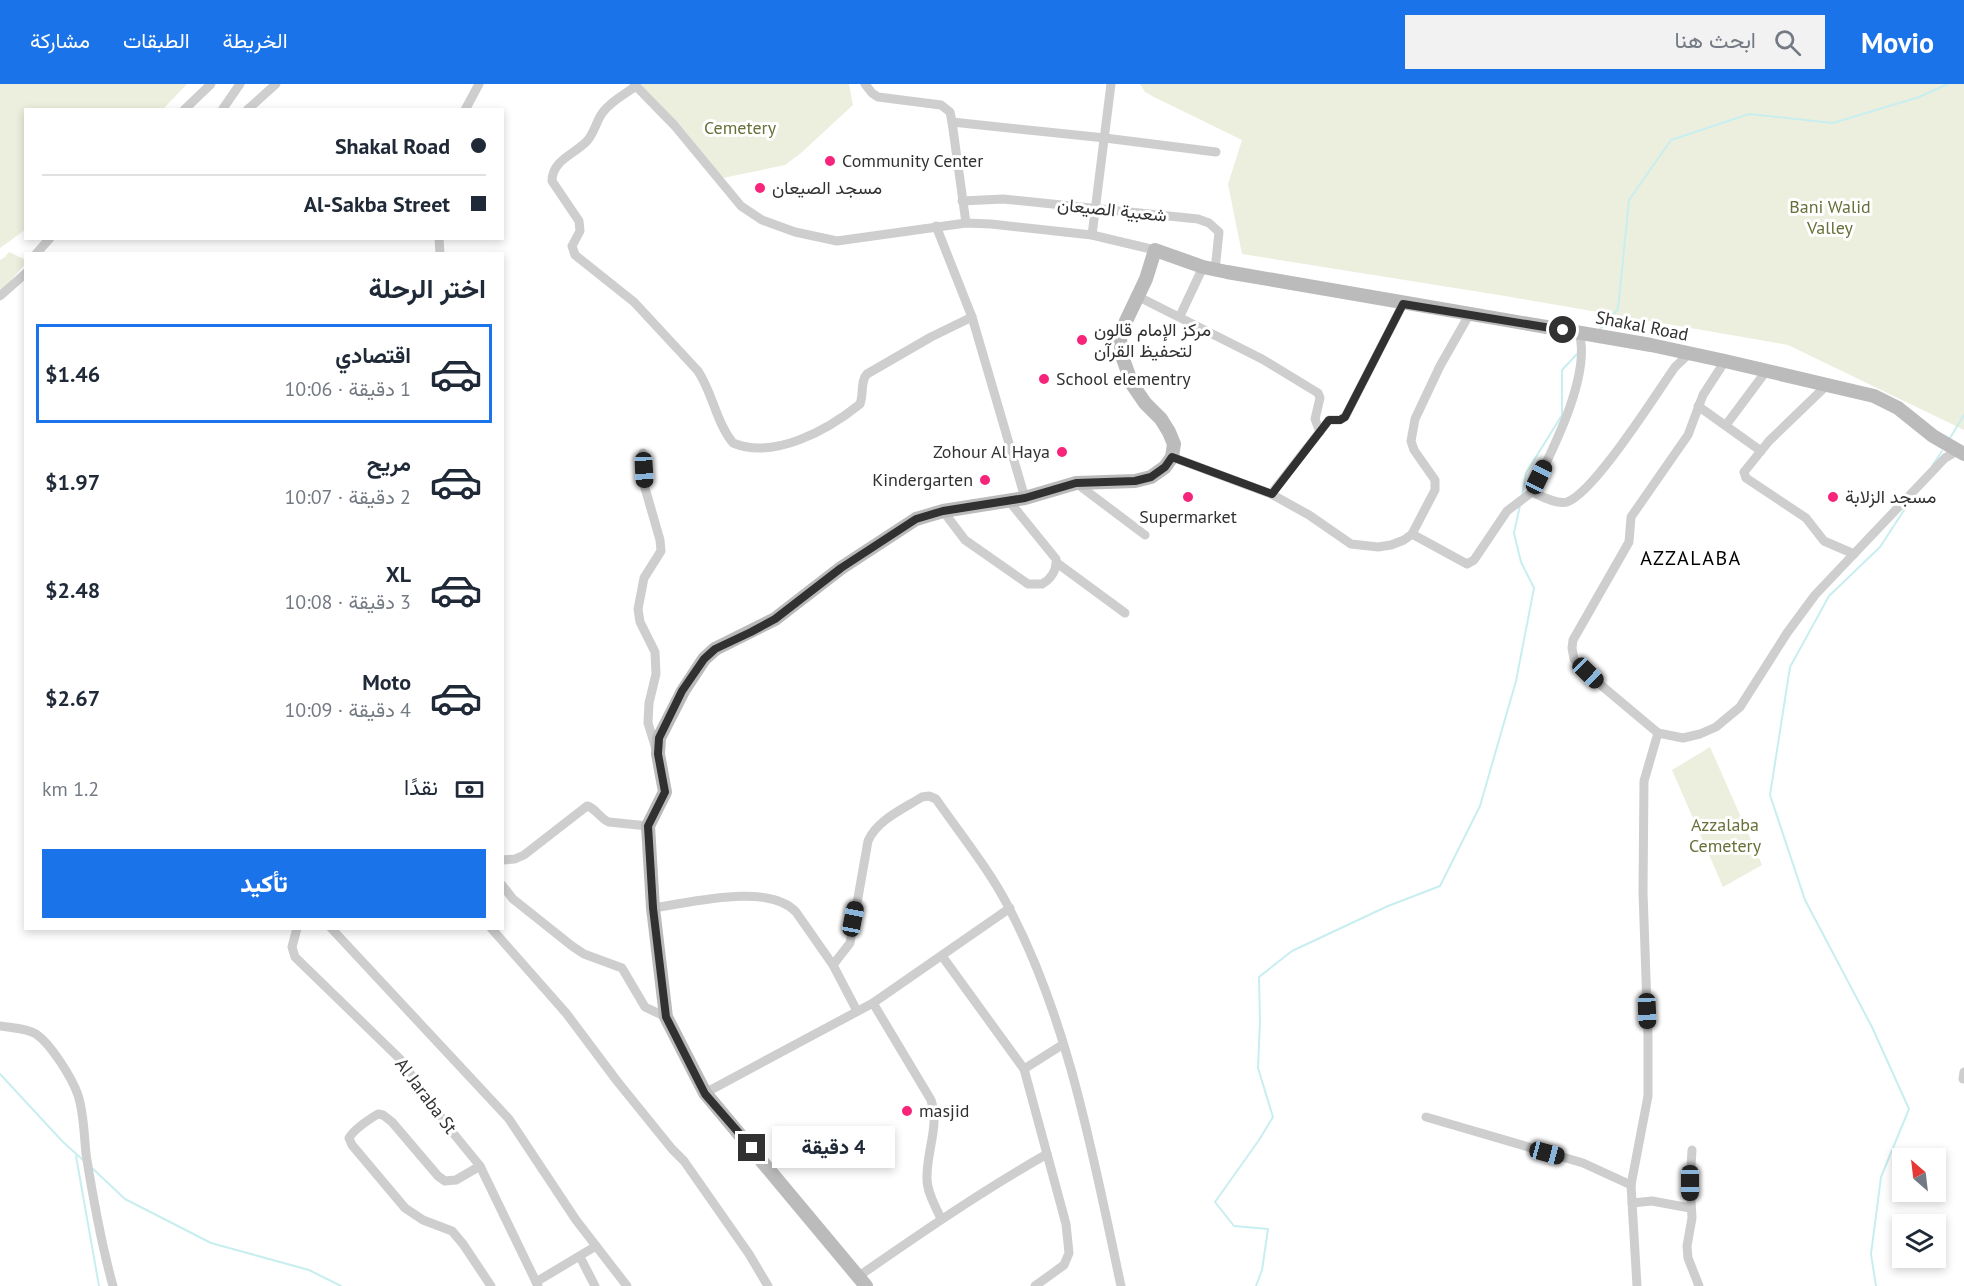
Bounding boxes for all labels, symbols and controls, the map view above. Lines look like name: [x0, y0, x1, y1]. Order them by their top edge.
search box: [1405, 15, 1825, 69]
text: Movio: [1861, 24, 1934, 61]
text: ابحث هنا: [1675, 26, 1756, 54]
icon: search: [1771, 26, 1804, 59]
text: مشاركة: [30, 27, 90, 54]
text: الطبقات: [123, 27, 190, 54]
text: الخريطة: [223, 27, 288, 54]
park label: Cemetery: [704, 116, 777, 139]
text: Shakal Road: [335, 132, 450, 160]
place label: Community Center: [842, 149, 983, 172]
marker: Community Center: [823, 154, 837, 168]
place label: مسجد الصيعان: [772, 176, 882, 199]
marker: مسجد الصيعان: [753, 181, 767, 195]
text: Al-Sakba Street: [304, 190, 450, 218]
street label: شعبية الصيعان: [1056, 192, 1168, 227]
park label: Bani Walid Valley: [1789, 195, 1871, 239]
text: اختر الرحلة: [368, 271, 486, 305]
street label: Shakal Road: [1594, 305, 1690, 346]
route start: [1549, 316, 1576, 343]
place label: مركز الإمام قالون لتحفيظ القرآن: [1094, 318, 1211, 362]
marker: مركز الإمام قالون لتحفيظ القرآن: [1075, 333, 1089, 347]
text: اقتصادي: [335, 341, 411, 369]
icon: car: [429, 347, 483, 401]
text: $1.46: [45, 360, 100, 388]
place label: School elementry: [1056, 367, 1191, 390]
marker: School elementry: [1037, 372, 1051, 386]
text: 1 دقيقة · 10:06: [284, 376, 411, 402]
place label: Zohour Al Haya: [933, 440, 1050, 463]
marker: Zohour Al Haya: [1055, 445, 1069, 459]
text: مريح: [367, 449, 411, 477]
car: [634, 452, 654, 488]
icon: car: [429, 455, 483, 509]
car: [1523, 457, 1555, 497]
text: $1.97: [45, 468, 100, 496]
place label: Kindergarten: [872, 468, 973, 491]
marker: Kindergarten: [978, 473, 992, 487]
text: 2 دقيقة · 10:07: [284, 484, 411, 510]
place label: مسجد الزلابة: [1845, 485, 1936, 508]
marker: Supermarket: [1181, 490, 1195, 504]
marker: مسجد الزلابة: [1826, 490, 1840, 504]
place label: Supermarket: [1139, 505, 1237, 528]
district label: AZZALABA: [1640, 545, 1742, 571]
text: XL: [386, 560, 411, 588]
icon: car: [429, 563, 483, 617]
text: $2.48: [45, 576, 100, 604]
text: 3 دقيقة · 10:08: [284, 589, 411, 615]
car: [1569, 654, 1607, 692]
text: Moto: [362, 668, 411, 696]
icon: car: [429, 671, 483, 725]
text: $2.67: [45, 684, 100, 712]
text: 4 دقيقة · 10:09: [284, 697, 411, 723]
text: نقدًا: [404, 773, 438, 801]
icon: cash: [453, 773, 486, 806]
text: 1.2 km: [42, 776, 99, 802]
park label: Azzalaba Cemetery: [1689, 813, 1762, 857]
button: تأكيد: [42, 849, 486, 918]
car: [841, 900, 865, 938]
car: [1637, 993, 1657, 1029]
street label: Al Jaraba St: [390, 1053, 462, 1138]
place label: masjid: [919, 1099, 969, 1122]
marker: masjid: [900, 1104, 914, 1118]
callout: 4 دقيقة: [773, 1127, 896, 1169]
route end: [738, 1134, 765, 1161]
text: 4 دقيقة: [802, 1134, 865, 1160]
car: [1527, 1140, 1567, 1166]
north arrow: [1892, 1148, 1946, 1202]
map controls: [1892, 1148, 1946, 1268]
car: [1681, 1165, 1699, 1201]
button: layers: [1892, 1214, 1946, 1268]

